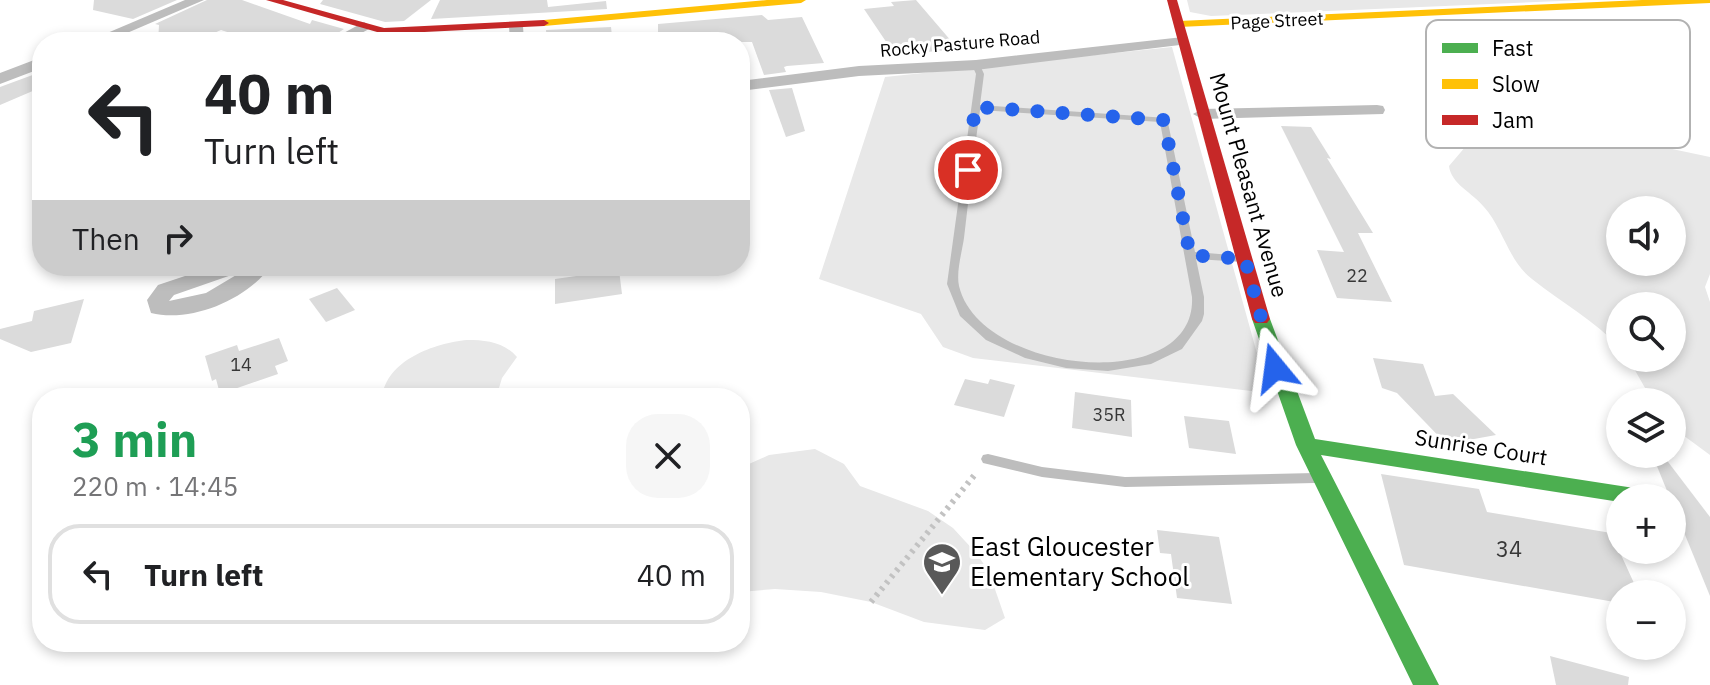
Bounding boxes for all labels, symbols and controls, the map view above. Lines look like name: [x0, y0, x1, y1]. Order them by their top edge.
street label: Page Street: [1230, 7, 1324, 34]
legend: [1426, 20, 1690, 148]
street label: Rocky Pasture Road: [879, 25, 1041, 62]
text: Fast: [1492, 33, 1533, 62]
text: 40 m: [204, 57, 334, 129]
icon: left: [72, 64, 176, 168]
street label: Mount Pleasant Avenue: [1203, 69, 1295, 301]
text: Slow: [1492, 69, 1540, 98]
text: Jam: [1492, 105, 1534, 134]
text: Turn left: [204, 127, 339, 174]
pin: [934, 136, 1002, 204]
icon: arrive: [946, 148, 990, 192]
map controls: [1606, 196, 1686, 660]
button: sound: [1606, 196, 1686, 276]
icon: right: [156, 216, 200, 260]
text: Then: [72, 219, 140, 258]
house number: 22: [1346, 264, 1368, 287]
button: search: [1606, 292, 1686, 372]
position arrow: [1233, 326, 1317, 410]
house number: 14: [230, 353, 252, 376]
button: layers: [1606, 388, 1686, 468]
house number: 35R: [1092, 403, 1126, 426]
text: 3 min: [72, 408, 197, 470]
button: close: [626, 414, 710, 498]
street label: Sunrise Court: [1413, 422, 1549, 471]
text: 220 m · 14:45: [72, 469, 238, 503]
button: +: [1606, 484, 1686, 564]
place label: East Gloucester Elementary School: [970, 529, 1189, 593]
house number: 34: [1496, 534, 1522, 563]
school or university icon: East Gloucester Elementary School: [921, 541, 963, 596]
icon: left: [76, 552, 120, 596]
text: Turn left: [144, 555, 263, 594]
text: 40 m: [637, 555, 706, 594]
button: −: [1606, 580, 1686, 660]

